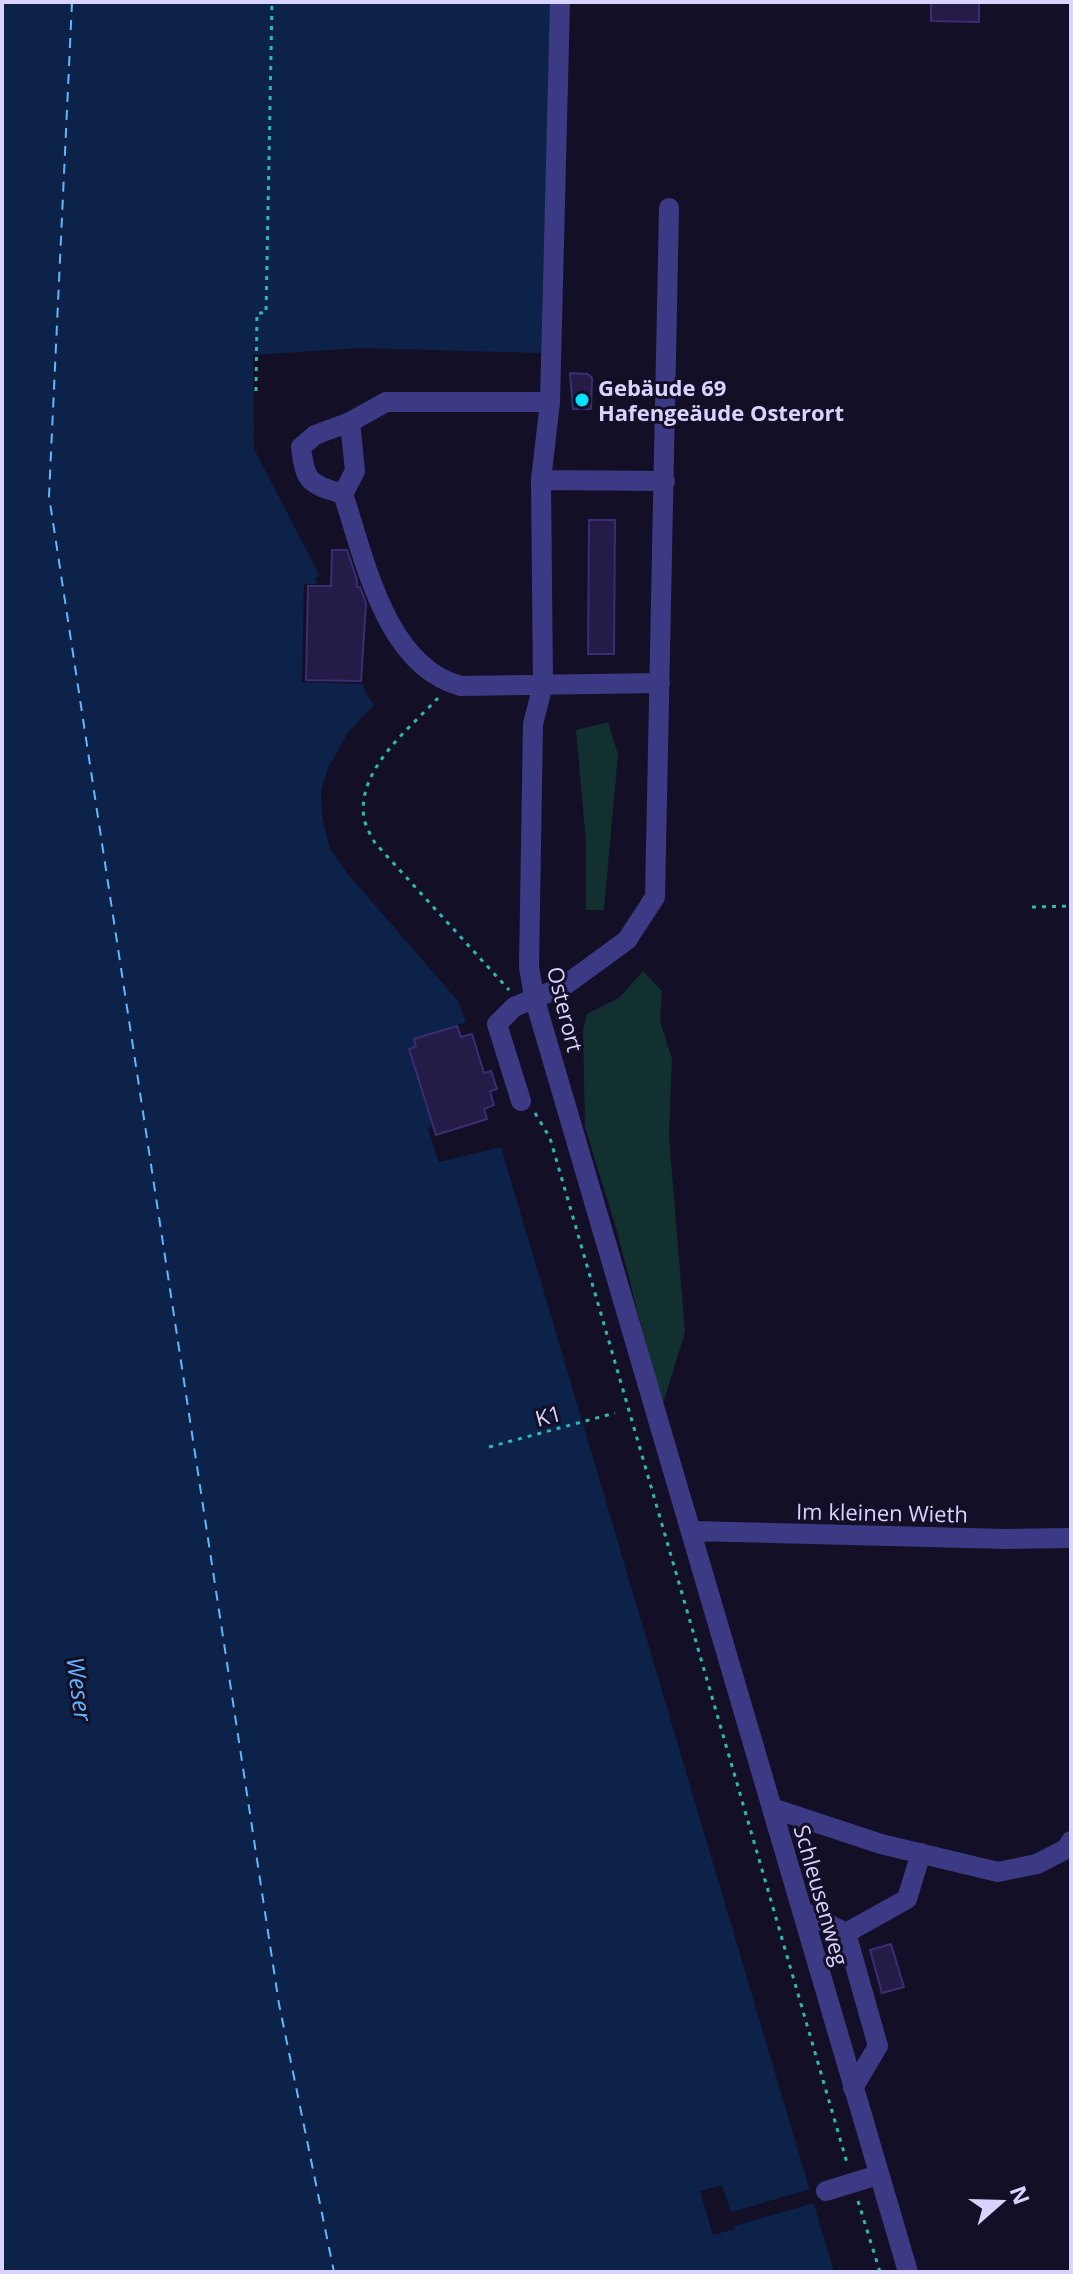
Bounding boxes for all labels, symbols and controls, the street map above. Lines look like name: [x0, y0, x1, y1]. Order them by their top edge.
place label: Gebäude 69 Hafengeäude Osterort: [598, 372, 844, 427]
marker: Gebäude 69 Hafengeäude Osterort: [573, 391, 591, 409]
street label: Osterort: [541, 963, 591, 1055]
street label: K1: [532, 1397, 564, 1433]
street label: Im kleinen Wieth: [796, 1496, 968, 1528]
water label: Weser: [59, 1655, 101, 1725]
street label: Schleusenweg: [788, 1821, 856, 1969]
north arrow: [961, 2162, 1041, 2242]
text: N: [1004, 2181, 1038, 2208]

